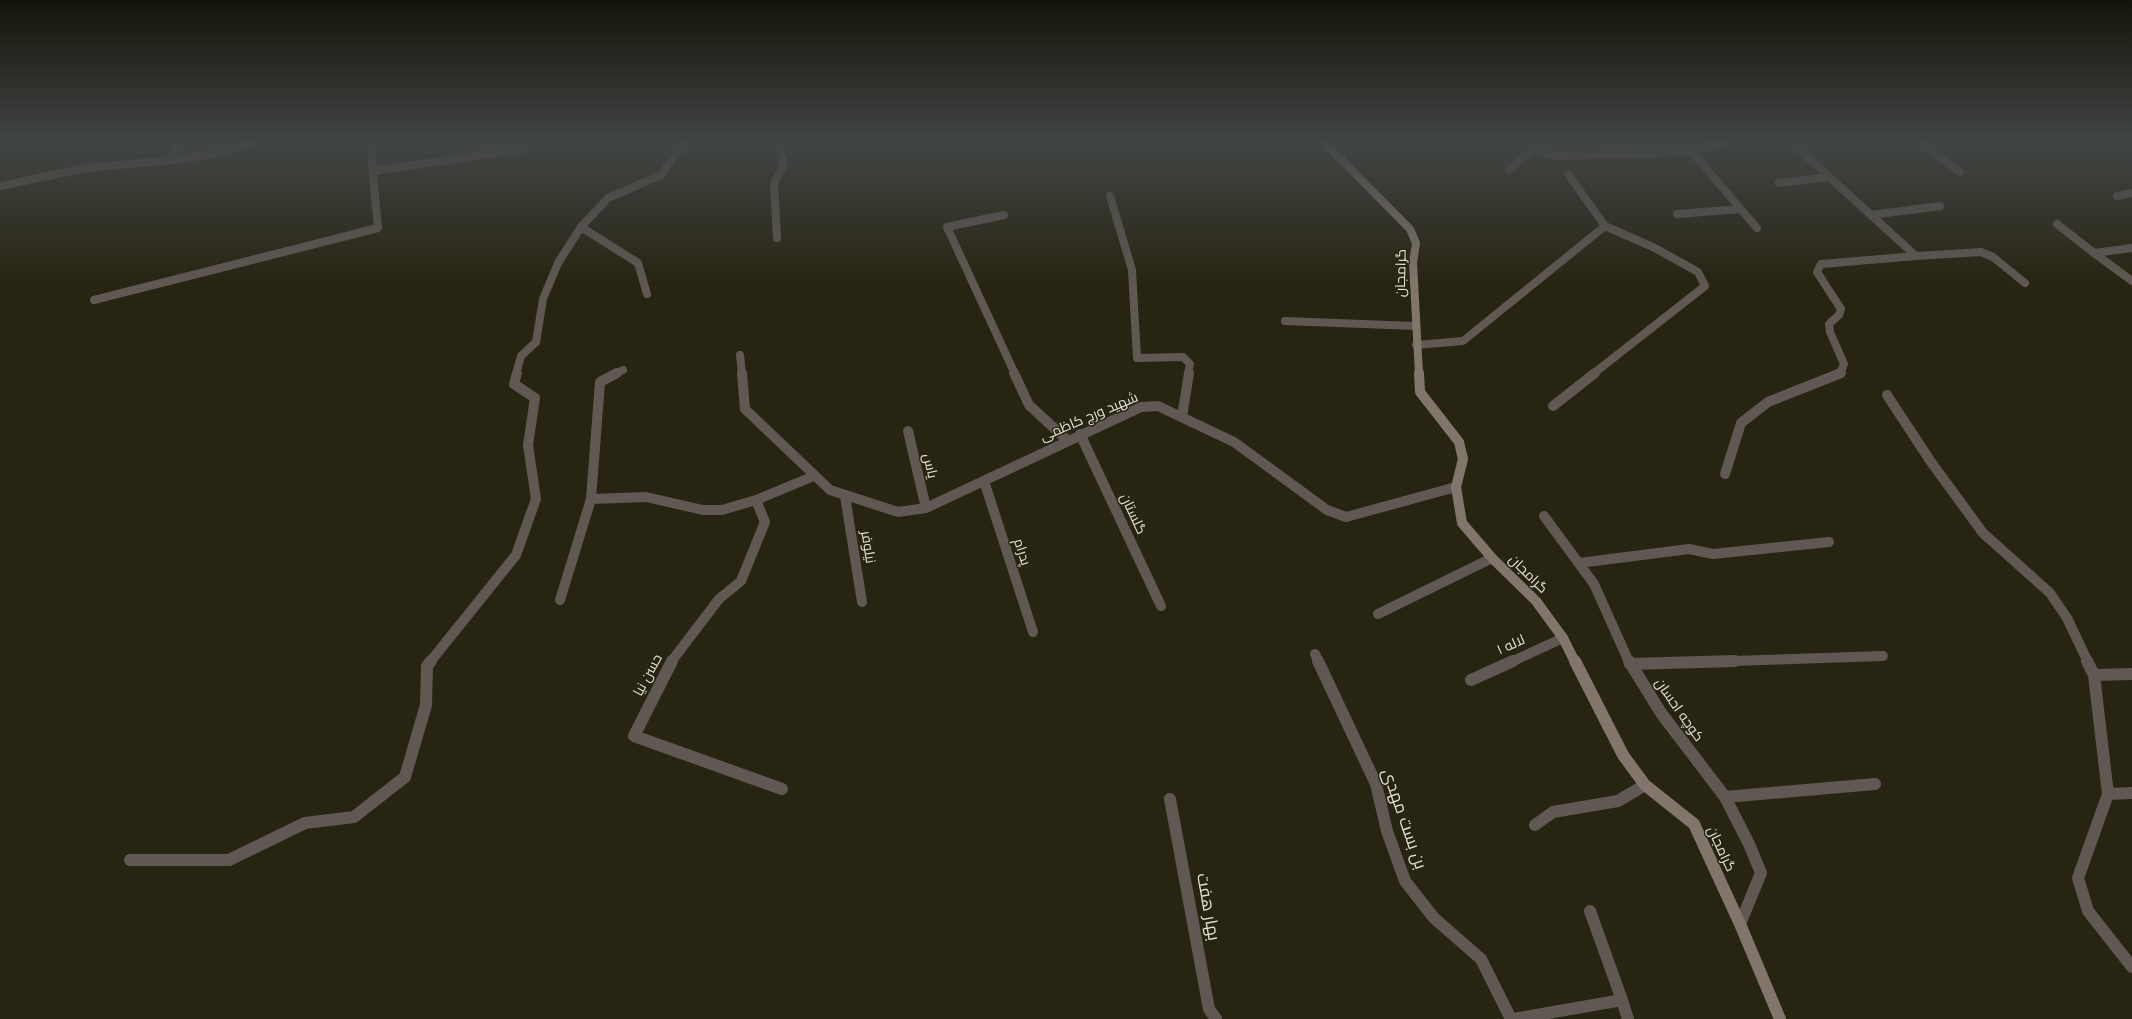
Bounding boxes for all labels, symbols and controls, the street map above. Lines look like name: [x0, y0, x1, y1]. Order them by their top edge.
street label: گرامجان: [1392, 249, 1410, 297]
street label: شهید ورچ کاظمی: [1038, 389, 1140, 445]
street label: یاس: [919, 452, 941, 480]
street label: گلستان: [1116, 491, 1150, 537]
street label: نیلوفر: [857, 529, 879, 565]
street label: پدرام: [1010, 536, 1034, 568]
street label: گرامجان: [1505, 551, 1551, 597]
street label: لاله ۱: [1494, 631, 1528, 659]
street label: حسن نیا: [630, 651, 666, 699]
street label: کوچه احسان: [1651, 675, 1707, 745]
street label: بن بست مهدی: [1377, 766, 1431, 872]
street label: گرامجان: [1703, 824, 1739, 874]
street label: بهار هفت: [1192, 872, 1224, 942]

